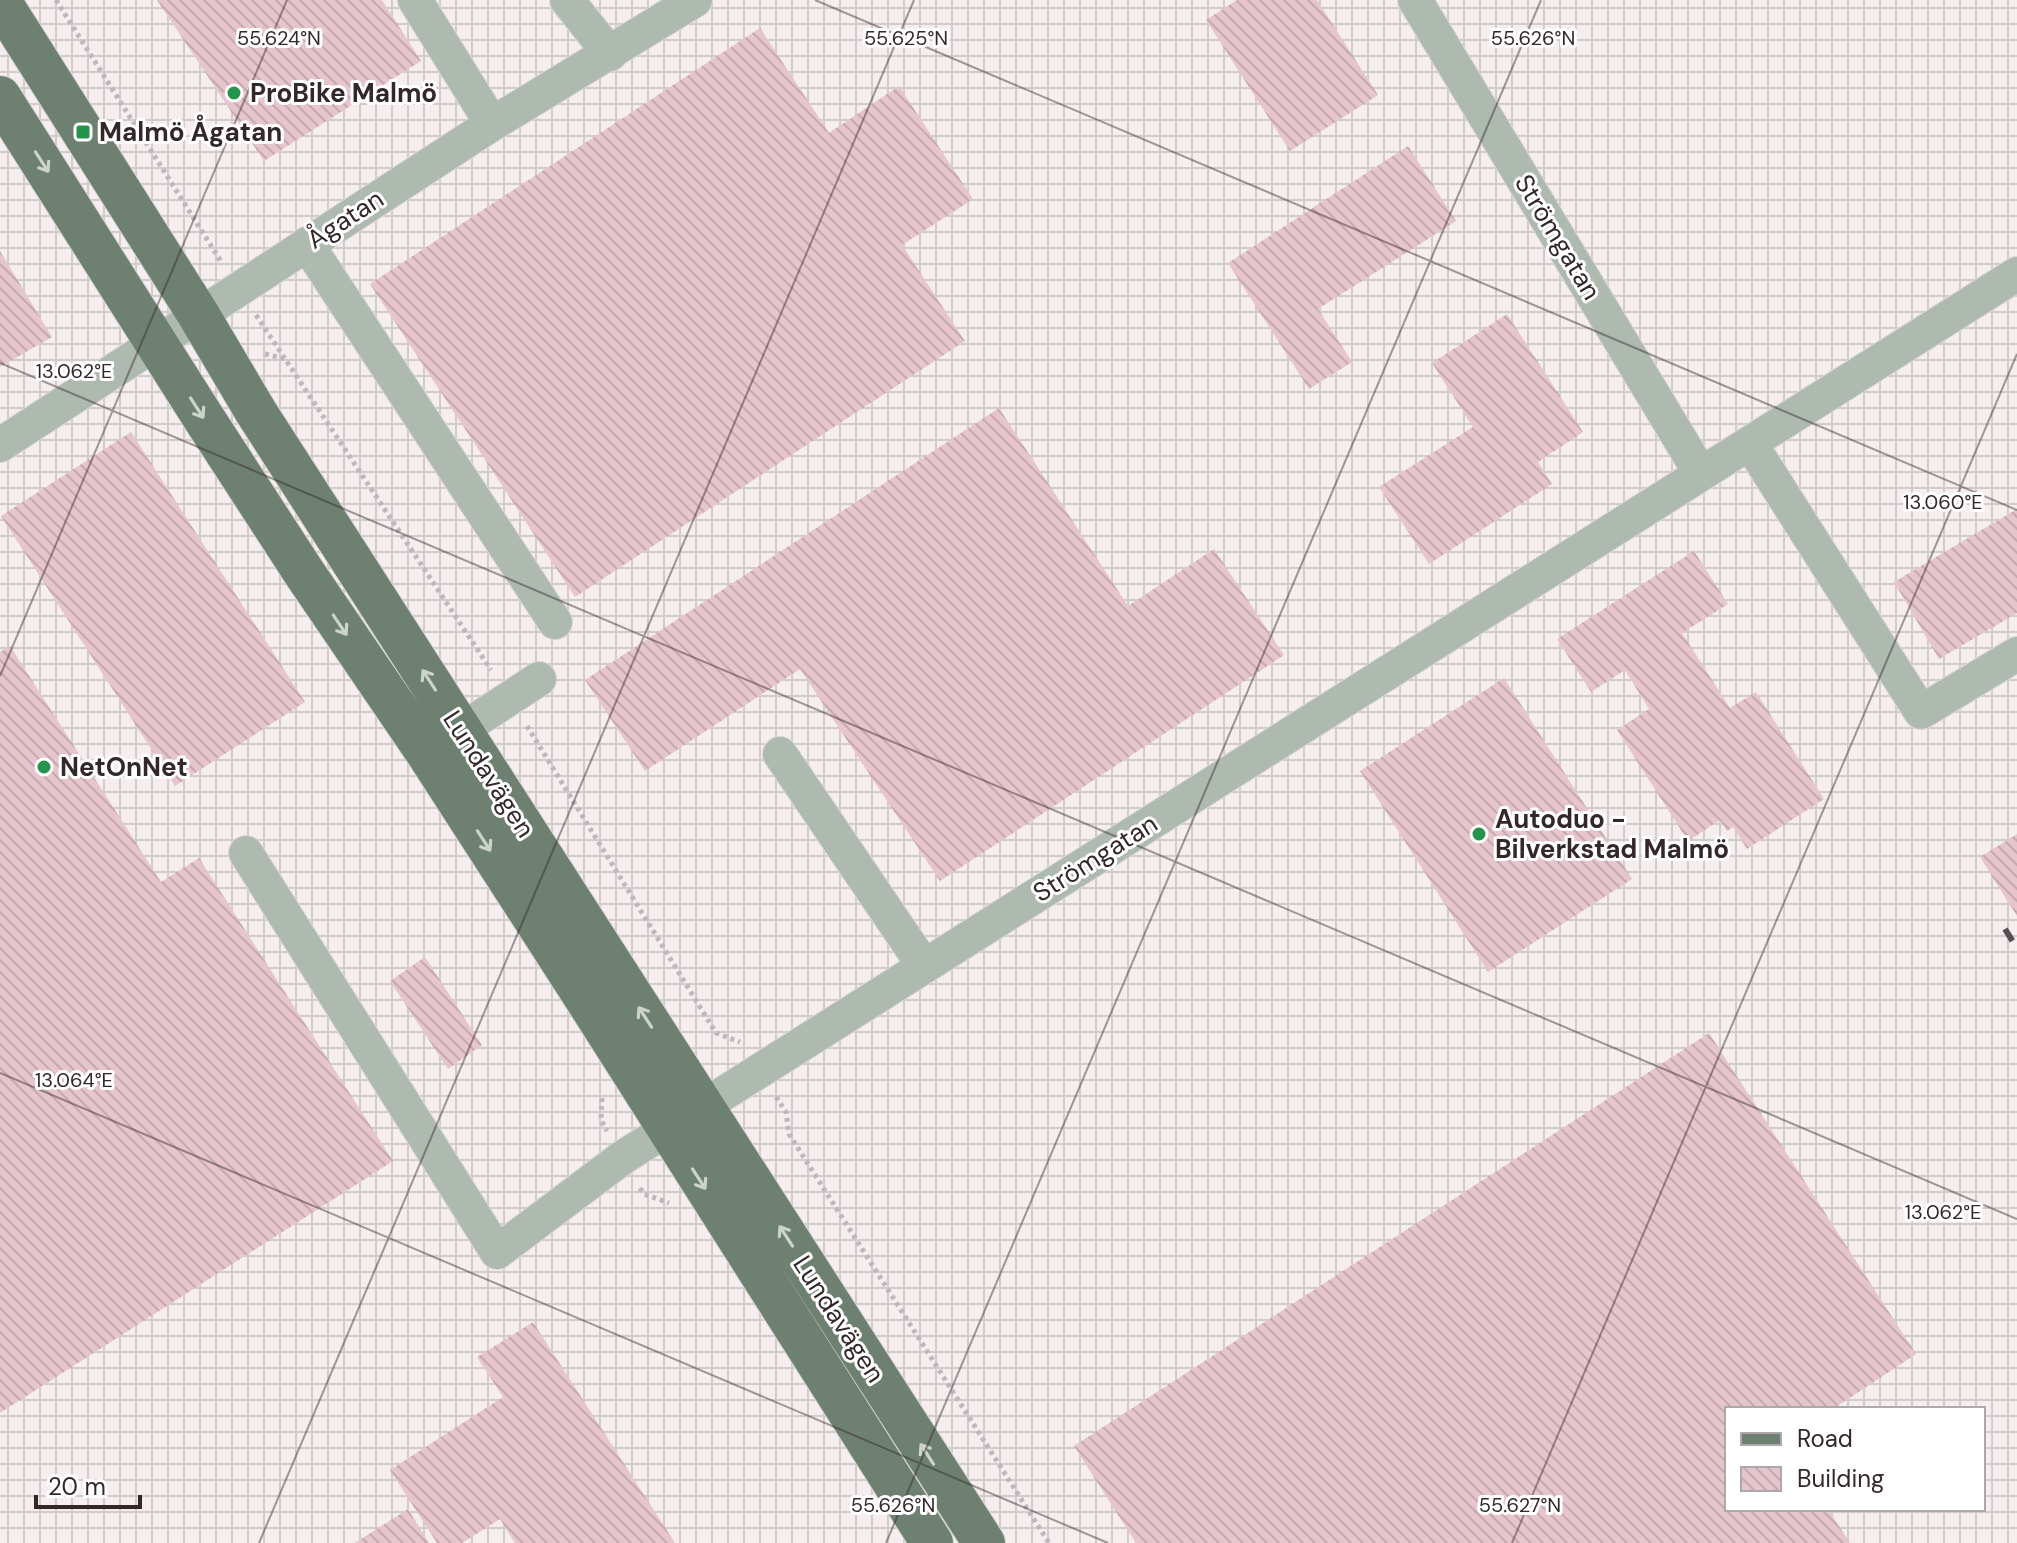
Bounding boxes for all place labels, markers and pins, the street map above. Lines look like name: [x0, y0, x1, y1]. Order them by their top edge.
place label: ProBike Malmö: [250, 76, 437, 110]
marker: ProBike Malmö: [225, 84, 243, 102]
place label: Malmö Ågatan: [99, 114, 282, 149]
marker: Malmö Ågatan: [74, 123, 92, 141]
place label: NetOnNet: [60, 750, 188, 784]
marker: NetOnNet: [35, 758, 53, 776]
place label: Autoduo - Bilverkstad Malmö: [1495, 802, 1729, 866]
marker: Autoduo - Bilverkstad Malmö: [1470, 825, 1488, 843]

